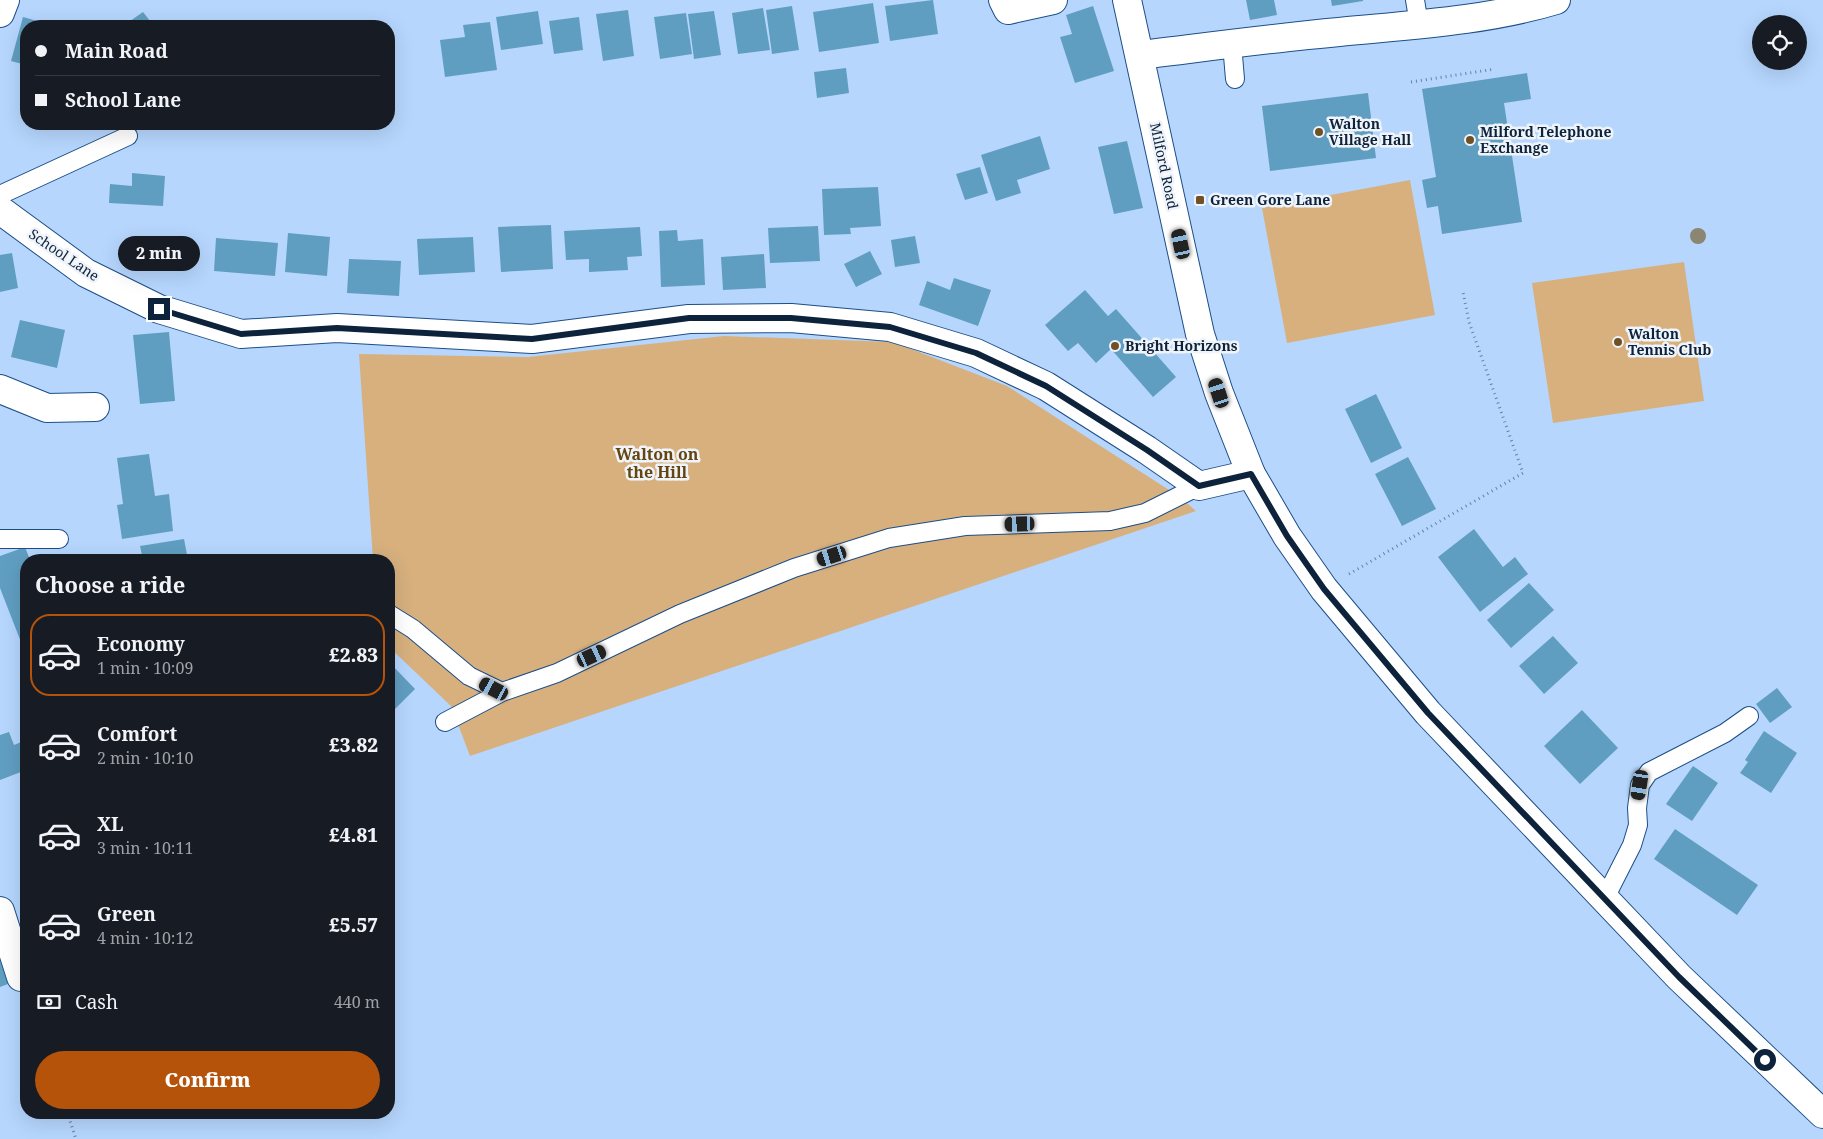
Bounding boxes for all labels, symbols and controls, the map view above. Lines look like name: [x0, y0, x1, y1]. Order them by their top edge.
map controls: [1752, 15, 1807, 70]
button: locate: [1752, 15, 1807, 70]
text: Main Road: [65, 38, 168, 64]
text: School Lane: [65, 87, 181, 113]
place label: Walton Village Hall: [1329, 114, 1411, 149]
street label: Milford Road: [1146, 121, 1183, 211]
place label: Milford Telephone Exchange: [1480, 122, 1611, 157]
marker: Walton Village Hall: [1313, 126, 1325, 138]
marker: Milford Telephone Exchange: [1464, 134, 1476, 146]
place label: Green Gore Lane: [1210, 190, 1330, 209]
marker: Green Gore Lane: [1194, 194, 1206, 206]
street label: School Lane: [26, 224, 103, 285]
car: [1170, 228, 1191, 260]
callout: 2 min: [118, 236, 200, 272]
text: 2 min: [136, 242, 182, 264]
route end: [148, 298, 170, 320]
place label: Walton Tennis Club: [1628, 324, 1711, 359]
place label: Bright Horizons: [1125, 336, 1238, 355]
marker: Walton Tennis Club: [1612, 336, 1624, 348]
marker: Bright Horizons: [1109, 340, 1121, 352]
car: [1207, 376, 1230, 410]
district label: Walton on the Hill: [616, 443, 699, 483]
car: [1004, 516, 1035, 532]
car: [815, 544, 848, 568]
text: Choose a ride: [35, 569, 185, 599]
text: Economy: [97, 631, 185, 657]
icon: car: [37, 633, 82, 678]
text: £2.83: [329, 642, 378, 668]
car: [575, 643, 608, 669]
text: 1 min · 10:09: [97, 657, 193, 679]
car: [477, 675, 510, 703]
text: Comfort: [97, 721, 177, 747]
icon: car: [37, 723, 82, 768]
text: £3.82: [329, 732, 378, 758]
text: 2 min · 10:10: [97, 747, 193, 769]
car: [1630, 769, 1649, 801]
text: XL: [97, 811, 123, 837]
icon: car: [37, 813, 82, 858]
text: £4.81: [329, 822, 378, 848]
text: 3 min · 10:11: [97, 837, 193, 859]
text: Green: [97, 901, 156, 927]
icon: car: [37, 903, 82, 948]
text: £5.57: [329, 912, 378, 938]
text: 4 min · 10:12: [97, 927, 193, 949]
icon: cash: [35, 988, 63, 1016]
text: Cash: [75, 989, 118, 1015]
text: 440 m: [334, 991, 380, 1013]
route start: [1754, 1049, 1776, 1071]
button: Confirm: [35, 1051, 380, 1109]

